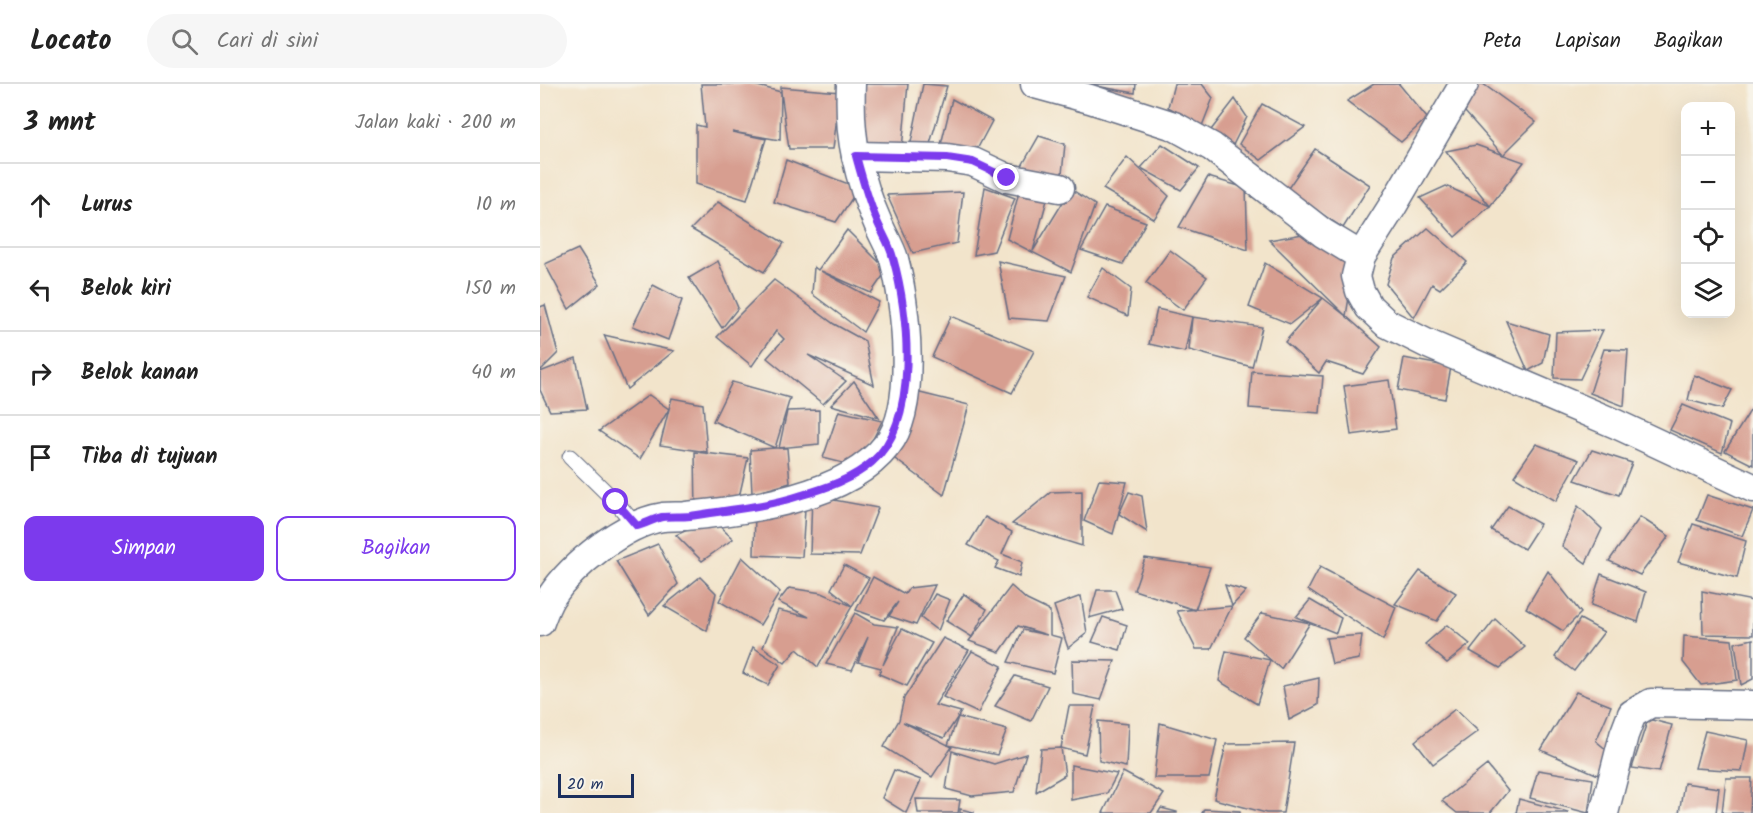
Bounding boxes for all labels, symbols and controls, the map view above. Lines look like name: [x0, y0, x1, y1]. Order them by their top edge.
search box: [147, 14, 567, 68]
text: Locato: [30, 19, 111, 64]
text: Cari di sini: [216, 24, 318, 59]
icon: search: [168, 25, 201, 58]
text: Peta: [1483, 25, 1522, 58]
text: Lapisan: [1555, 25, 1621, 58]
text: Bagikan: [1654, 25, 1723, 58]
text: 3 mnt: [24, 102, 96, 144]
map controls: [1681, 102, 1735, 318]
button: +: [1681, 102, 1735, 156]
text: Jalan kaki · 200 m: [355, 107, 516, 139]
button: −: [1681, 156, 1735, 210]
route end: [993, 164, 1019, 190]
text: Lurus: [81, 188, 133, 223]
icon: ahead: [24, 189, 57, 222]
text: 10 m: [476, 189, 516, 221]
button: locate: [1681, 210, 1735, 264]
button: layers: [1681, 264, 1735, 318]
text: Belok kiri: [81, 272, 171, 307]
icon: left: [24, 273, 57, 306]
text: 150 m: [465, 273, 516, 305]
text: Belok kanan: [81, 356, 198, 391]
icon: right: [24, 357, 57, 390]
text: 40 m: [471, 357, 516, 389]
text: Tiba di tujuan: [81, 440, 217, 475]
icon: arrive: [24, 441, 57, 474]
route start: [602, 488, 628, 514]
button: Simpan: [24, 516, 264, 581]
button: Bagikan: [276, 516, 516, 581]
scale bar: [558, 771, 634, 798]
text: 20 m: [567, 772, 603, 797]

